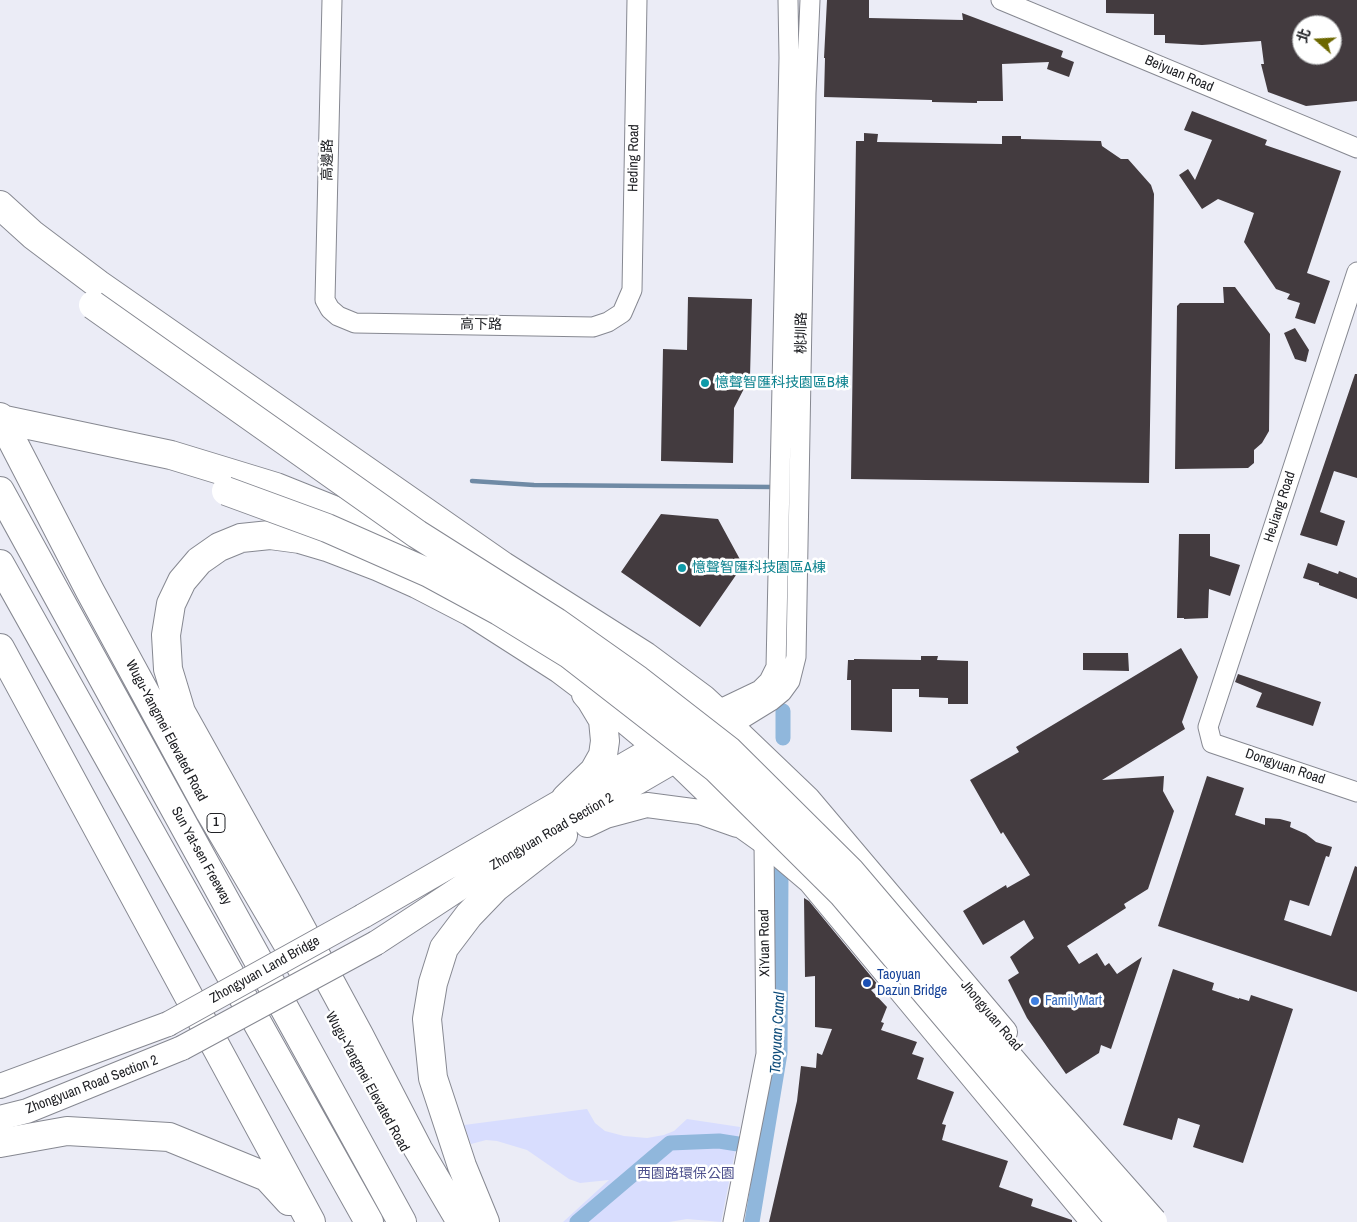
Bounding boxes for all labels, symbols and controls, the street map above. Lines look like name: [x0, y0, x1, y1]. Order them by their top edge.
north arrow: [1292, 15, 1342, 65]
text: 北: [1293, 26, 1315, 45]
street label: Beiyuan Road: [1142, 52, 1216, 96]
street label: Heding Road: [625, 124, 643, 192]
street label: 高邊路: [319, 139, 337, 181]
street label: 桃圳路: [793, 312, 811, 354]
street label: 高下路: [460, 316, 502, 334]
place label: 憶聲智匯科技園區B棟: [715, 375, 849, 391]
marker: 憶聲智匯科技園區B棟: [699, 377, 711, 389]
street label: HeJiang Road: [1261, 470, 1299, 544]
place label: 憶聲智匯科技園區A棟: [692, 560, 826, 576]
marker: 憶聲智匯科技園區A棟: [676, 562, 688, 574]
street label: Wugu-Yangmei Elevated Road: [122, 658, 210, 804]
street label: Dongyuan Road: [1243, 746, 1327, 788]
street label: Zhongyuan Road Section 2: [487, 790, 617, 874]
street label: Sun Yat-sen Freeway: [167, 804, 235, 908]
road number: 1: [207, 814, 225, 832]
street label: XiYuan Road: [756, 909, 774, 977]
street label: Zhongyuan Land Bridge: [207, 933, 323, 1007]
place label: Taoyuan Dazun Bridge: [877, 967, 947, 1000]
marker: Taoyuan Dazun Bridge: [861, 977, 873, 989]
street label: Jhongyuan Road: [957, 977, 1025, 1055]
water label: Taoyuan Canal: [767, 992, 789, 1074]
place label: FamilyMart: [1045, 993, 1102, 1009]
marker: FamilyMart: [1029, 995, 1041, 1007]
street label: Wugu-Yangmei Elevated Road: [322, 1009, 412, 1155]
street label: Zhongyuan Road Section 2: [24, 1052, 160, 1118]
park label: 西園路環保公園: [637, 1166, 735, 1182]

